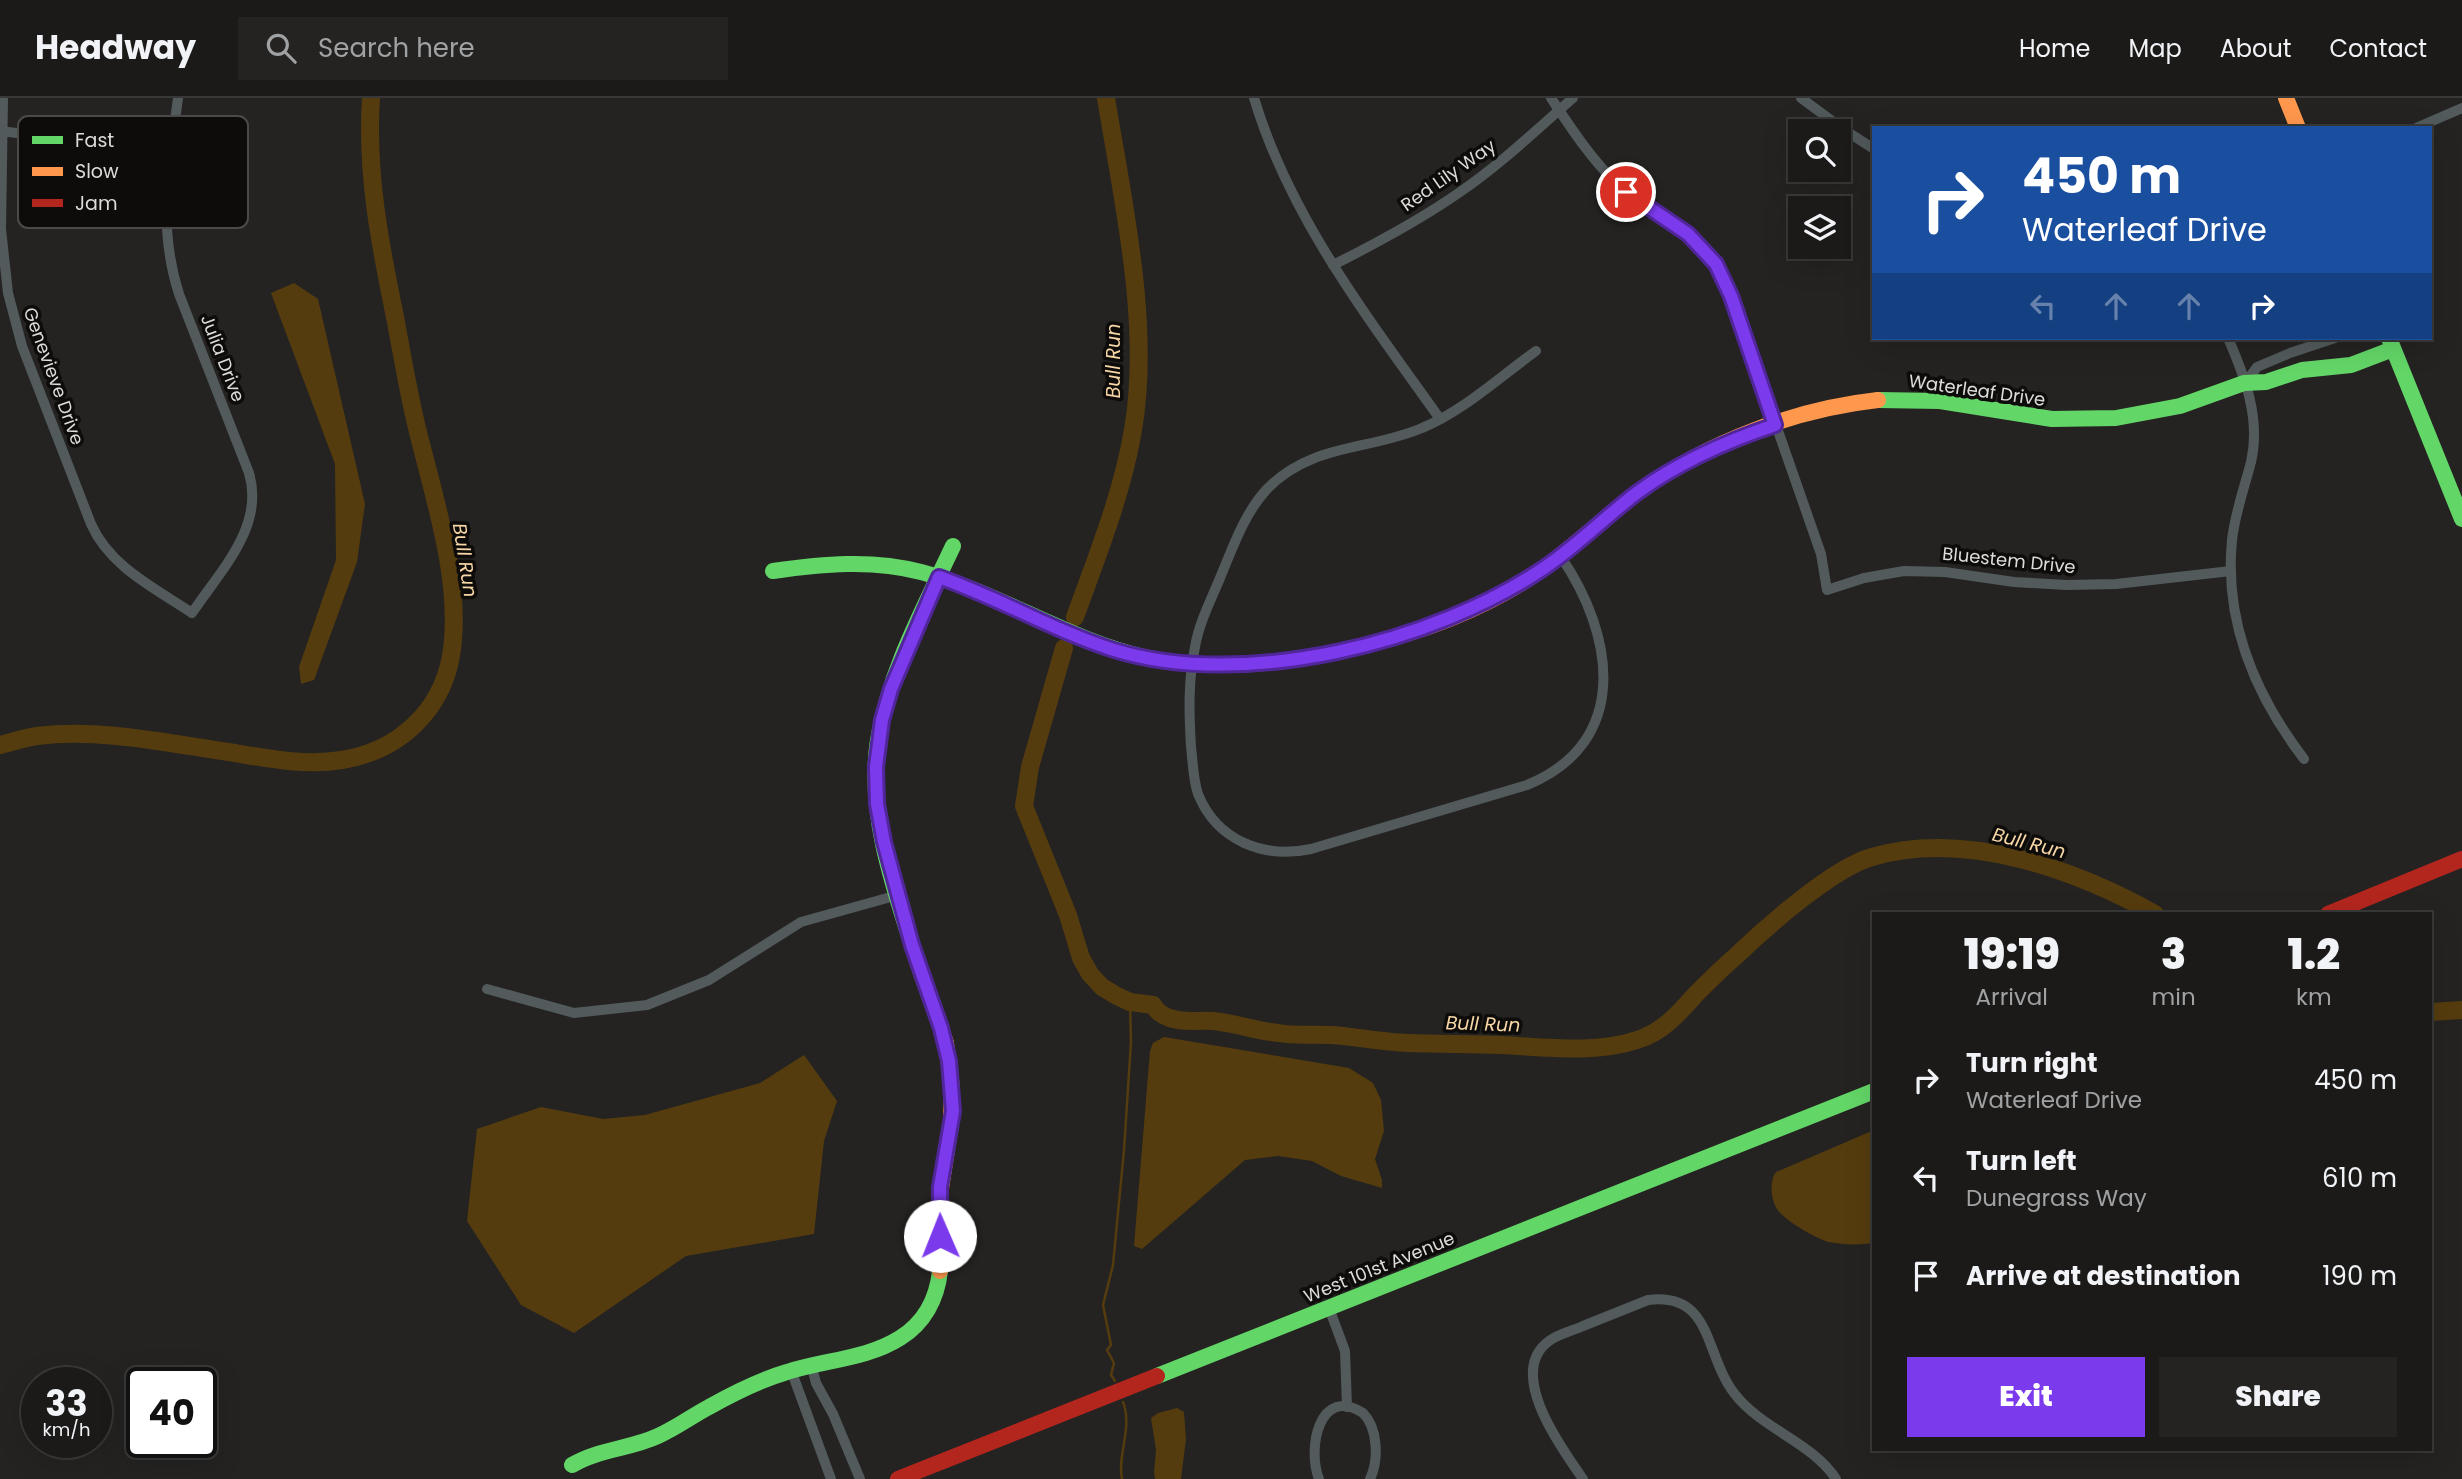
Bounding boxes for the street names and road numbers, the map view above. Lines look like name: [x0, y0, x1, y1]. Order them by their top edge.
street label: Red Lily Way: [1396, 133, 1500, 217]
street label: Genevieve Drive: [18, 304, 90, 448]
street label: Julia Drive: [195, 311, 251, 405]
street label: Waterleaf Drive: [1907, 368, 2047, 412]
street label: Bluestem Drive: [1941, 541, 2077, 579]
street label: West 101st Avenue: [1300, 1225, 1458, 1309]

